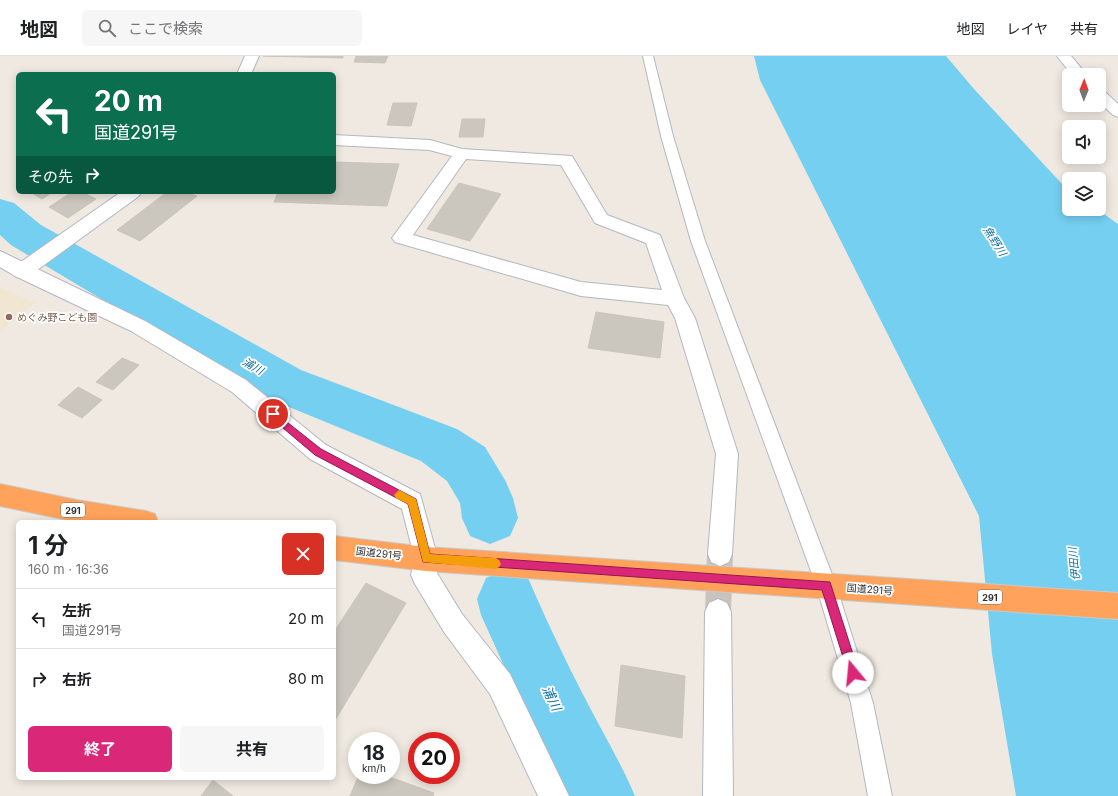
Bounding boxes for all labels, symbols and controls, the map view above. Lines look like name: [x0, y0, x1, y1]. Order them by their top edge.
search box: [82, 10, 362, 46]
icon: search: [96, 17, 118, 39]
text: 地図: [20, 18, 58, 41]
text: ここで検索: [128, 19, 203, 38]
text: 地図: [956, 20, 984, 37]
text: レイヤ: [1006, 20, 1048, 37]
text: 共有: [1070, 20, 1098, 37]
north arrow: [1062, 68, 1106, 112]
map controls: [1062, 68, 1106, 216]
text: 20 m: [94, 84, 163, 118]
icon: left: [28, 88, 80, 140]
button: sound: [1062, 120, 1106, 164]
text: 国道291号: [94, 122, 177, 143]
icon: right: [81, 164, 103, 186]
text: その先: [28, 167, 73, 186]
button: layers: [1062, 172, 1106, 216]
water label: 魚野川: [980, 223, 1010, 260]
place label: めぐみ野こども園: [17, 311, 97, 323]
marker: めぐみ野こども園: [4, 312, 14, 322]
water label: 浦川: [240, 354, 267, 378]
pin: [256, 397, 290, 431]
icon: arrive: [262, 403, 284, 425]
road number: 291: [61, 503, 85, 517]
text: 1 分: [28, 531, 68, 560]
button: close: [282, 533, 324, 575]
street label: 国道291号: [355, 544, 403, 562]
water label: 伊田川: [1065, 546, 1083, 581]
text: 160 m · 16:36: [28, 561, 109, 577]
street label: 国道291号: [846, 581, 894, 597]
road number: 291: [978, 590, 1002, 604]
text: 左折: [62, 601, 92, 620]
icon: left: [28, 608, 50, 630]
text: 20 m: [288, 609, 324, 628]
text: 国道291号: [62, 622, 122, 638]
position arrow: [832, 652, 874, 694]
icon: right: [28, 668, 50, 690]
text: 80 m: [288, 669, 324, 688]
text: 右折: [62, 670, 92, 689]
water label: 浦川: [539, 683, 566, 715]
button: 終了: [28, 726, 172, 772]
button: 共有: [180, 726, 324, 772]
speed limit sign: 20: [408, 732, 460, 784]
text: 18: [363, 741, 385, 765]
text: km/h: [362, 762, 386, 774]

